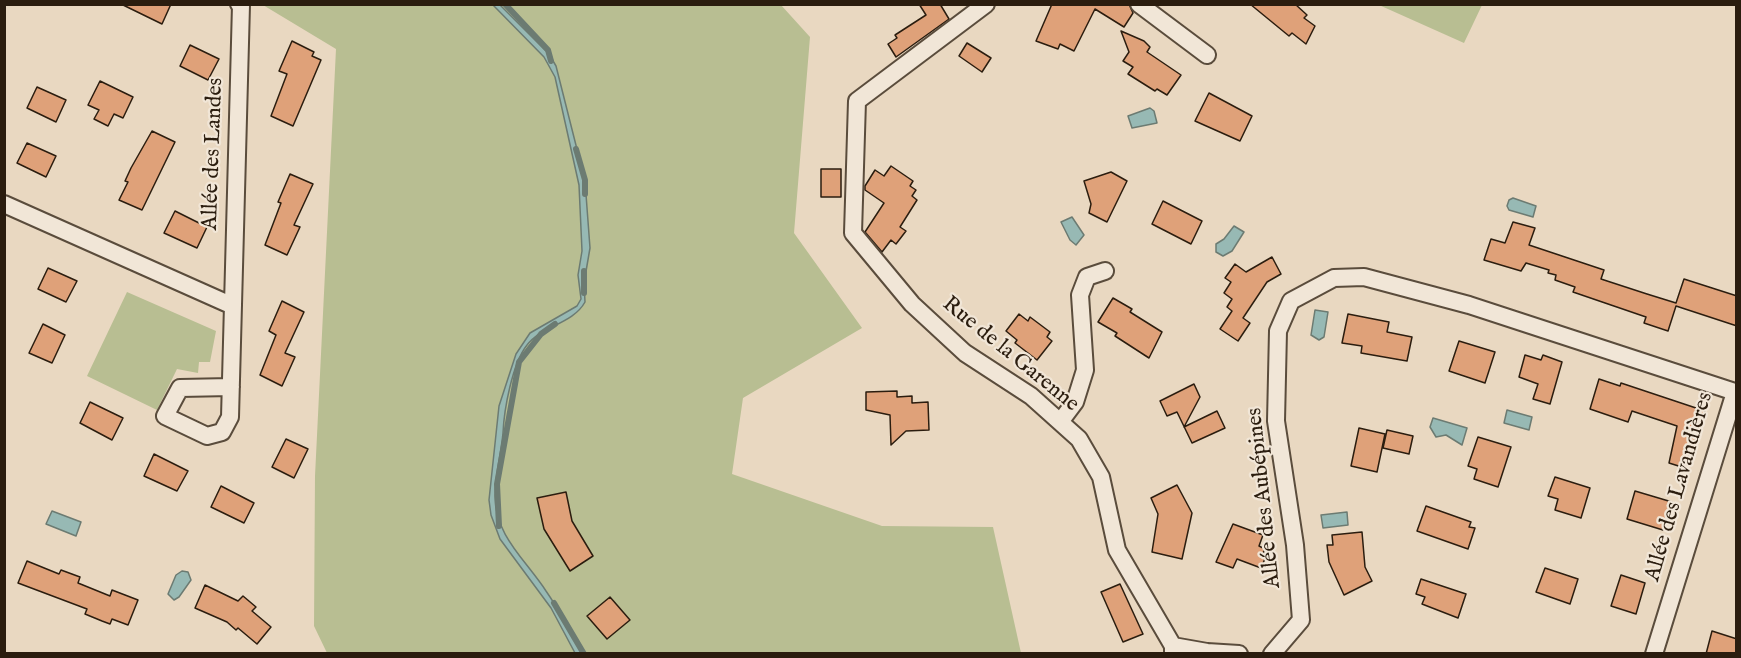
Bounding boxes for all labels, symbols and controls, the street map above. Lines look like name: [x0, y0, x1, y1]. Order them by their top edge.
street label: Allée des Landes: [198, 77, 230, 231]
street label: Rue de la Garenne: [936, 292, 1084, 418]
street label: Allée des Lavandières: [1640, 389, 1720, 585]
street label: Allée des Aubépines: [1242, 406, 1288, 590]

